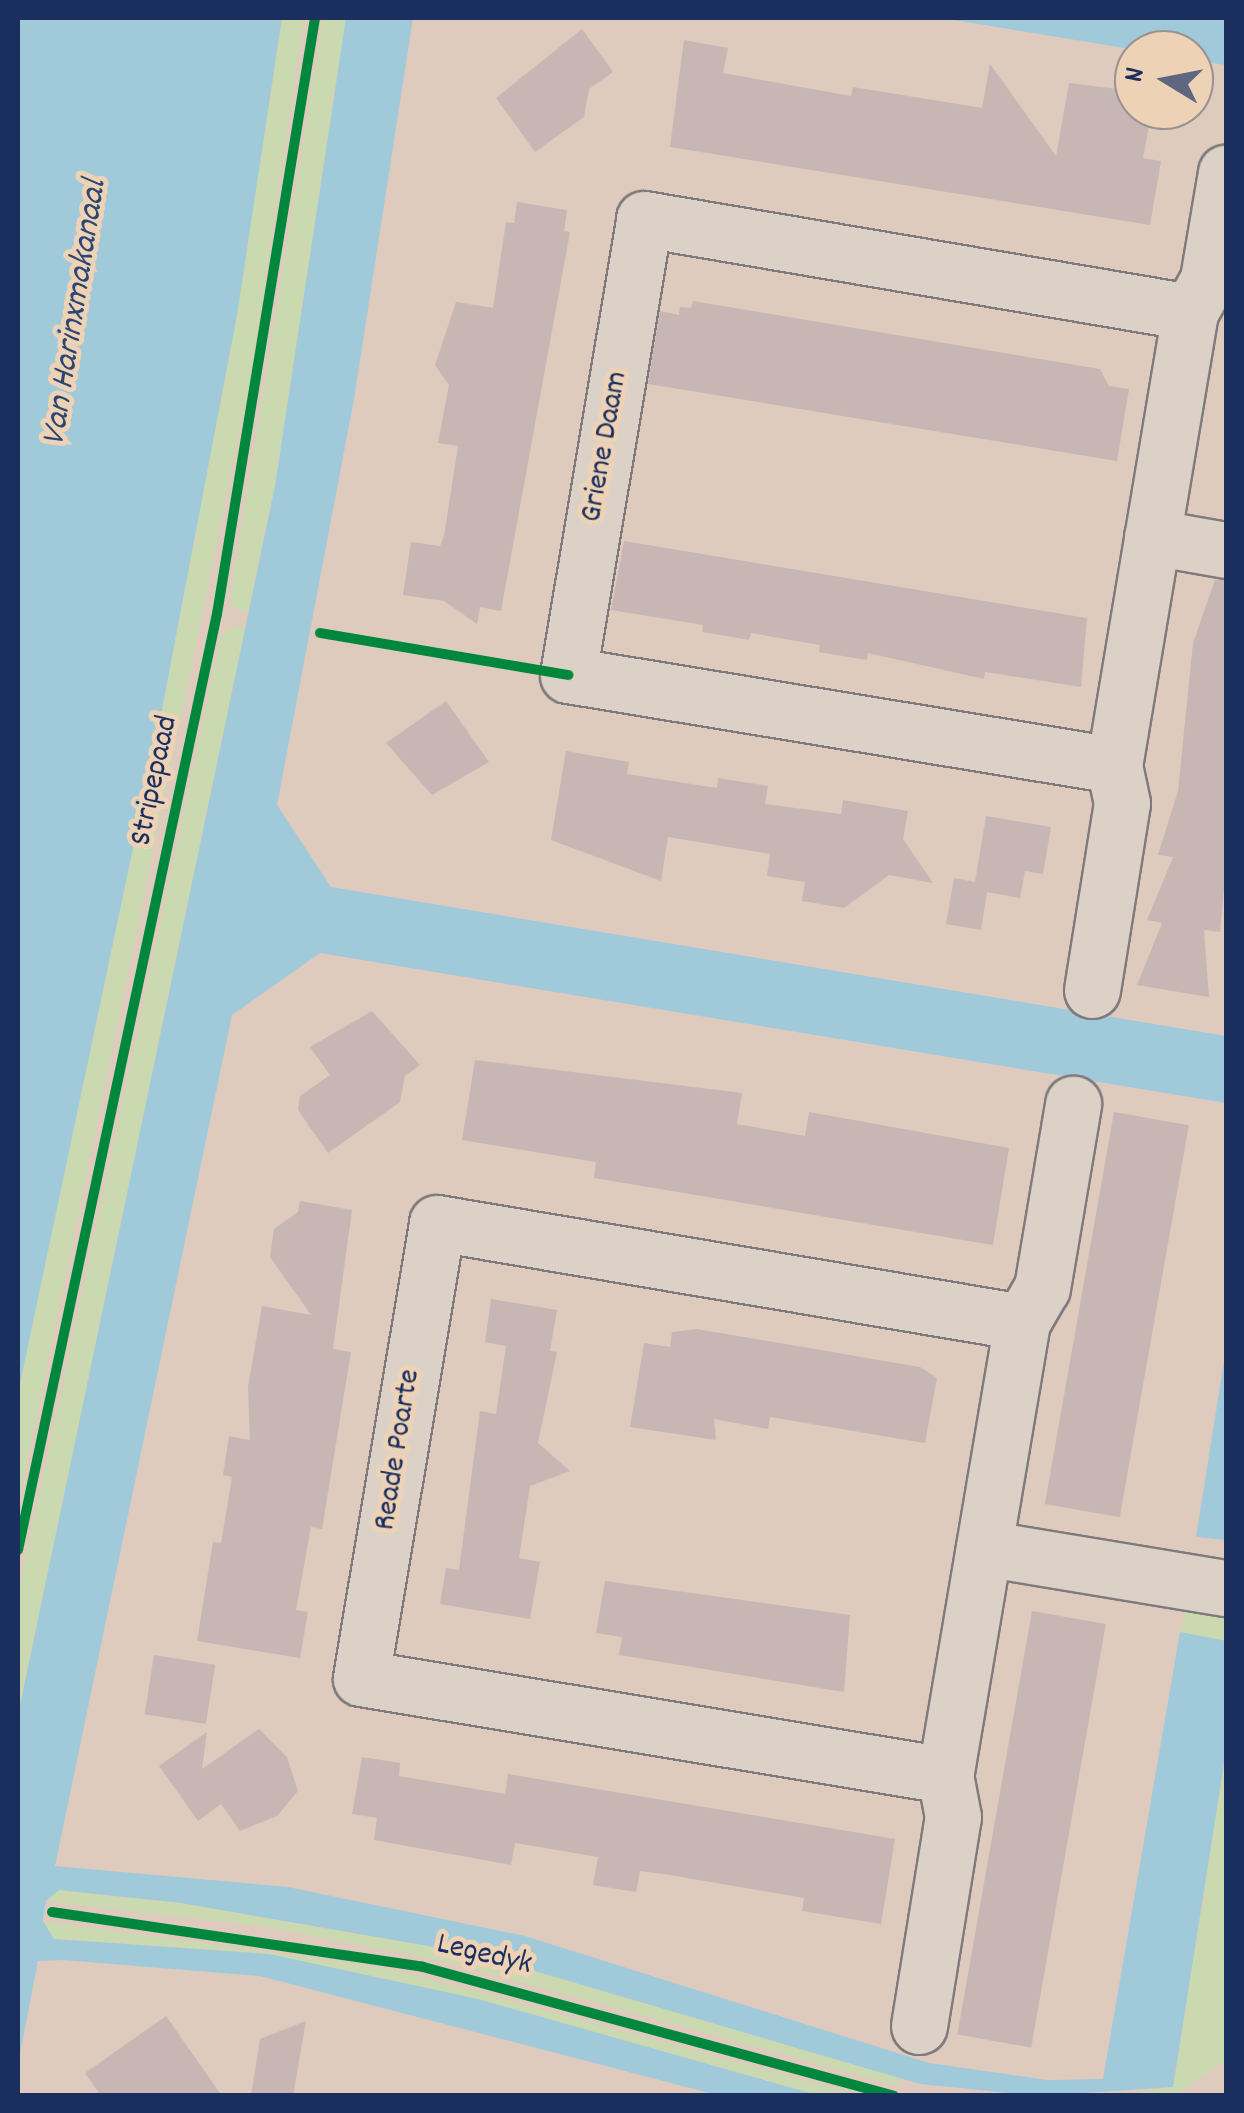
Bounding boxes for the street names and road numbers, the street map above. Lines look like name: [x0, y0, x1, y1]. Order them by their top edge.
street label: Griene Daam: [574, 368, 638, 526]
street label: Stripepaad: [123, 712, 189, 850]
street label: Reade Poarte: [367, 1367, 431, 1533]
street label: Legedyk: [433, 1926, 535, 1986]

